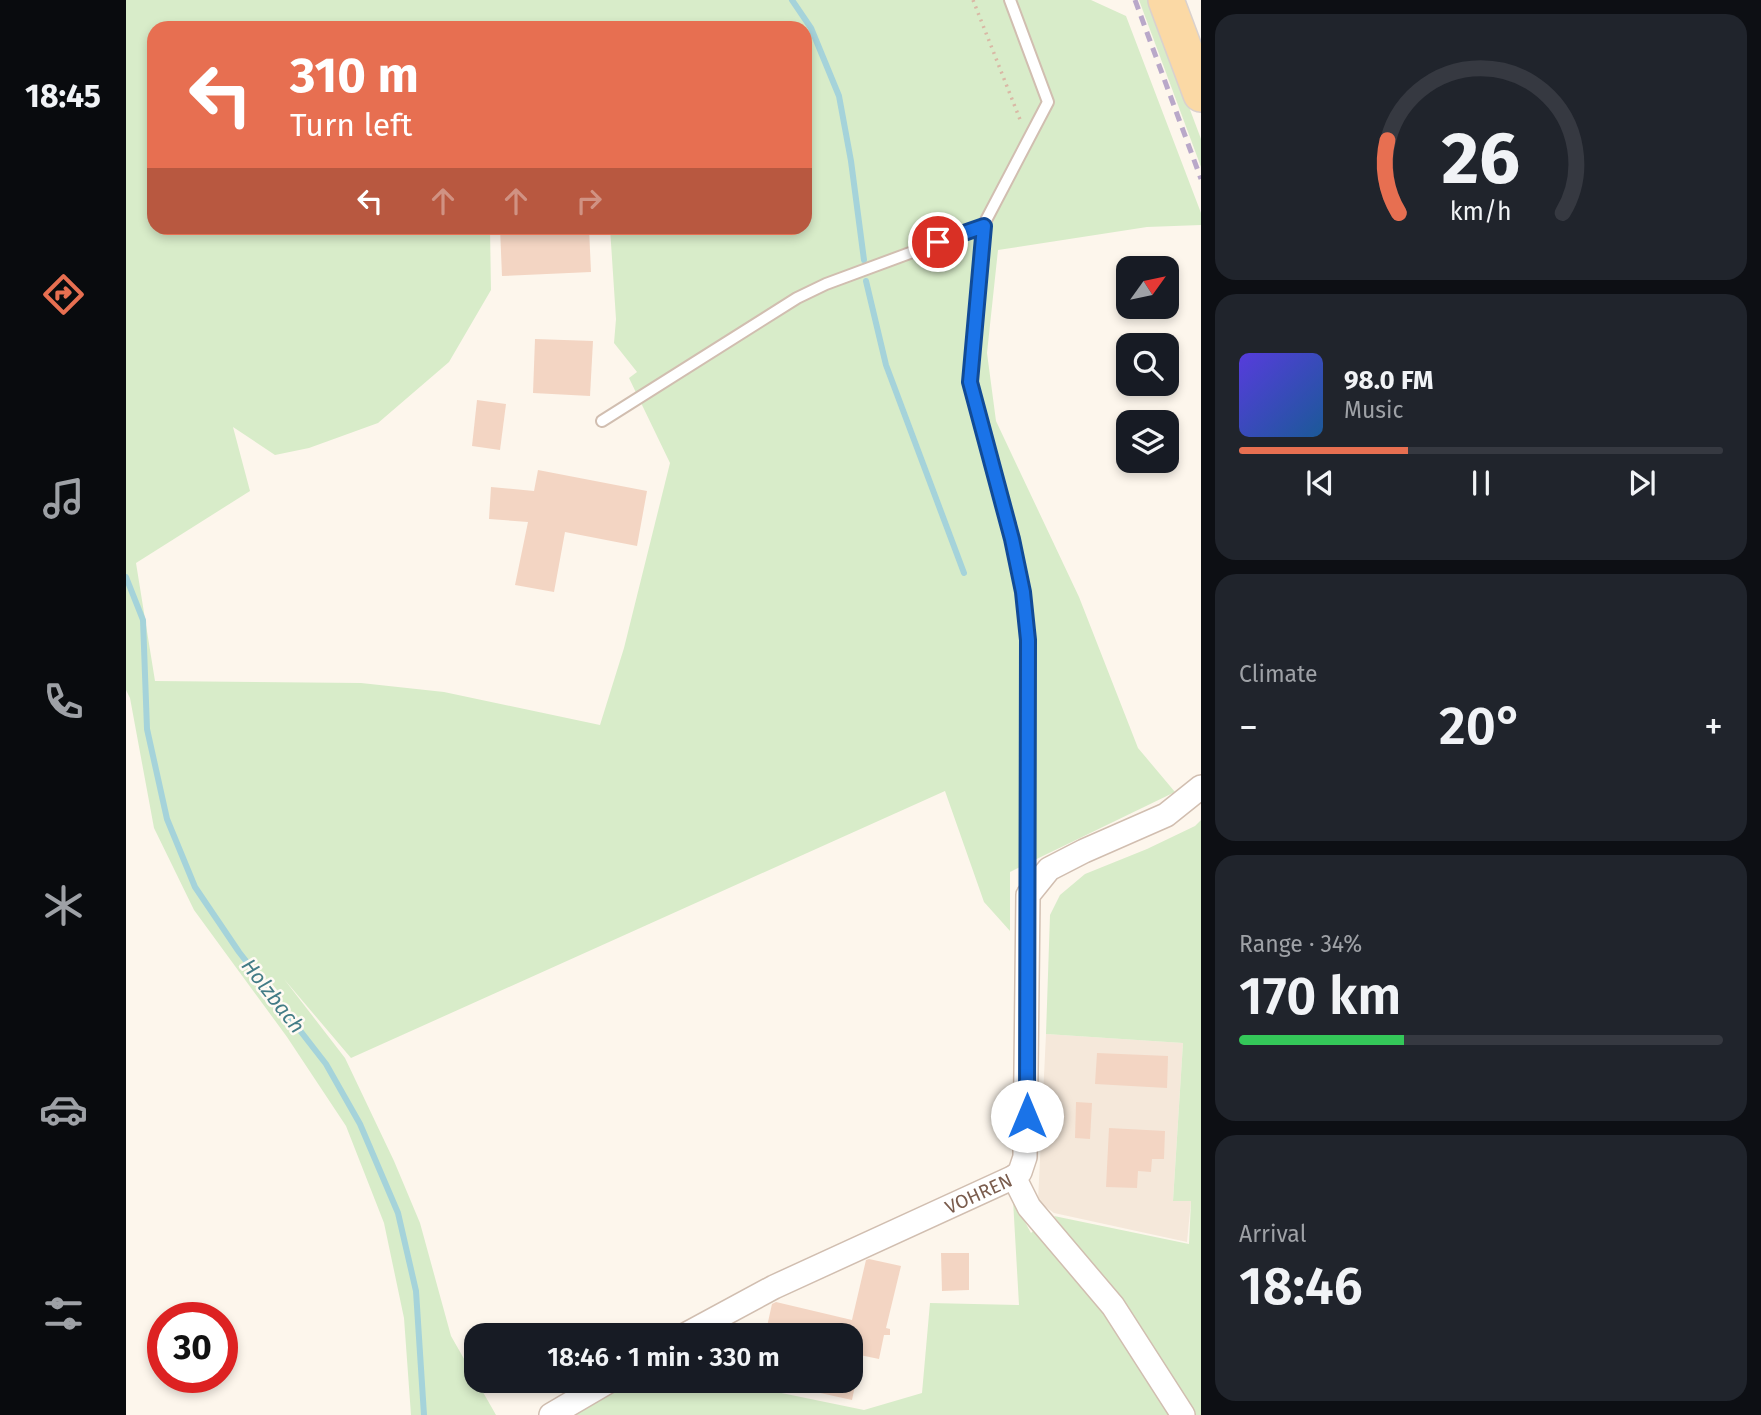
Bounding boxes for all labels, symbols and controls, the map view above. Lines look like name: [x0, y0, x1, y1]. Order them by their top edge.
text: 310 m: [290, 46, 419, 105]
icon: left: [175, 49, 266, 140]
text: 18:45: [25, 77, 101, 115]
text: Turn left: [290, 106, 412, 144]
text: 26: [1442, 115, 1520, 202]
icon: left: [351, 182, 389, 220]
icon: ahead: [424, 182, 462, 220]
icon: ahead: [497, 182, 535, 220]
icon: right: [570, 182, 608, 220]
text: km/h: [1450, 197, 1512, 227]
pin: [908, 212, 968, 272]
icon: arrive: [919, 223, 957, 261]
north arrow: [1116, 256, 1180, 318]
map controls: [1116, 256, 1179, 473]
icon: directions: [39, 270, 88, 319]
button: search: [1116, 333, 1179, 396]
text: 98.0 FM: [1344, 365, 1433, 396]
text: Music: [1344, 396, 1404, 424]
button: layers: [1116, 410, 1179, 473]
icon: previous: [1301, 464, 1339, 502]
icon: pause: [1462, 464, 1500, 502]
icon: next: [1623, 464, 1661, 502]
icon: music: [39, 474, 88, 523]
text: Climate: [1239, 660, 1318, 688]
icon: phone: [39, 677, 88, 726]
text: 20°: [1439, 695, 1523, 758]
text: −: [1239, 704, 1258, 750]
text: +: [1704, 704, 1723, 750]
icon: climate: [39, 881, 88, 930]
text: Range · 34%: [1239, 930, 1362, 958]
water label: Holzbach: [236, 953, 310, 1039]
text: 170 km: [1239, 965, 1401, 1028]
position arrow: [990, 1079, 1064, 1153]
icon: car: [39, 1085, 88, 1134]
street label: VOHREN: [941, 1168, 1016, 1219]
text: Arrival: [1239, 1220, 1306, 1248]
text: 18:46: [1239, 1255, 1363, 1318]
icon: filters: [39, 1289, 88, 1338]
speed limit sign: 30: [147, 1302, 238, 1393]
text: 18:46 · 1 min · 330 m: [547, 1342, 780, 1373]

